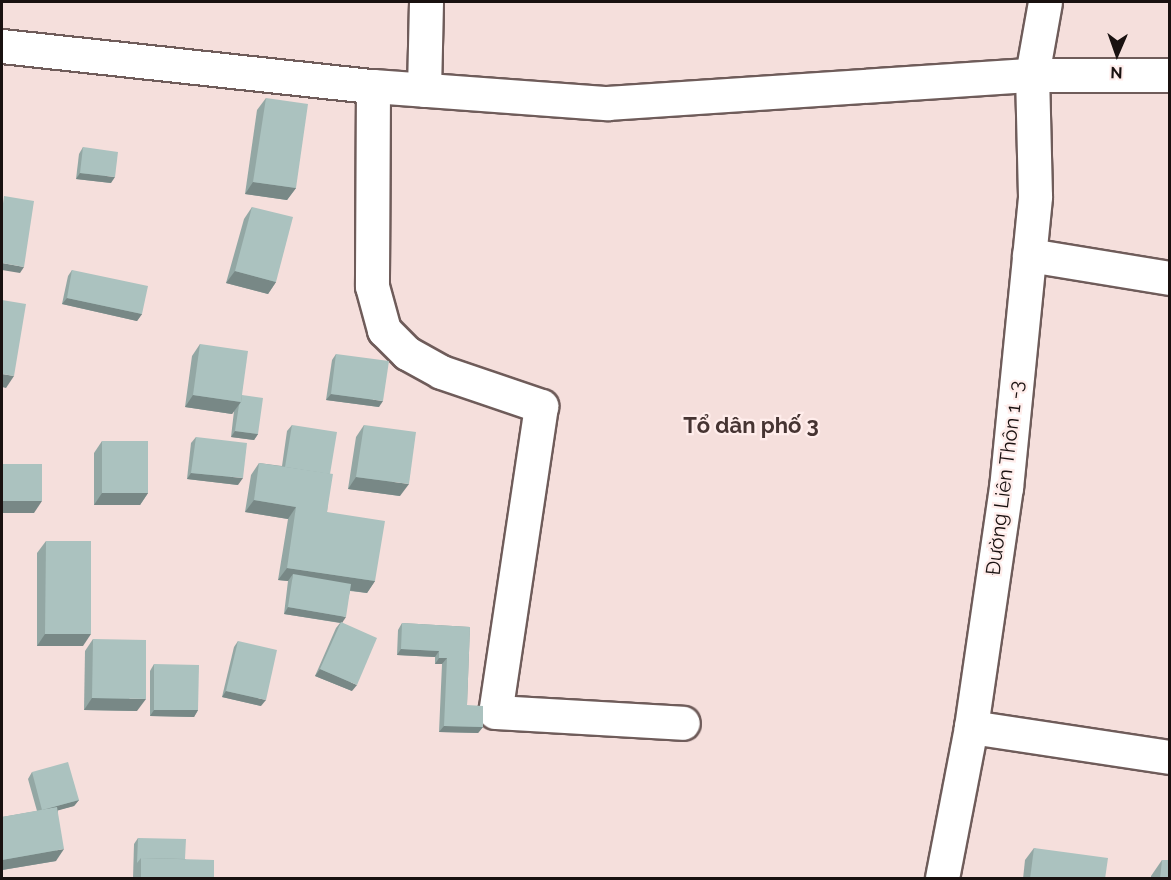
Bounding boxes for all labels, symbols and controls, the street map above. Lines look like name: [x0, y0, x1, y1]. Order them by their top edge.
north arrow: [1087, 24, 1147, 84]
text: N: [1110, 63, 1123, 82]
street label: Đường Liên Thôn 1 -3: [981, 379, 1029, 577]
district label: Tổ dân phố 3: [683, 413, 819, 439]

